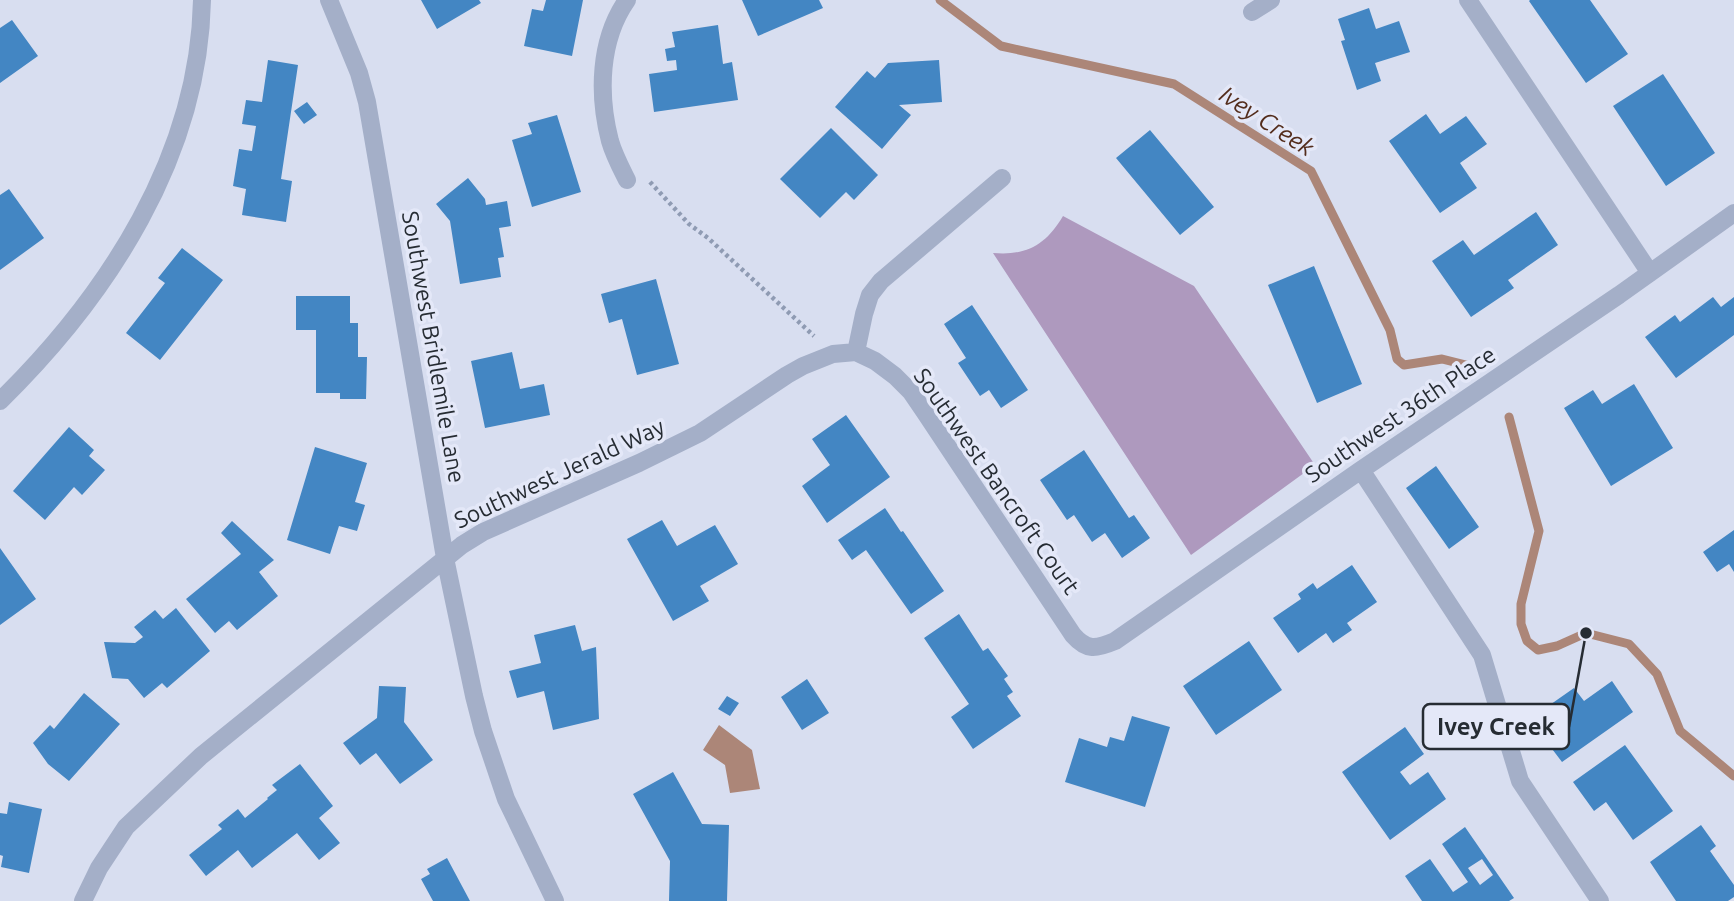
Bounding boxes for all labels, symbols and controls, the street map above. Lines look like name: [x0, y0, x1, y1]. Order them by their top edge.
water label: Ivey Creek: [1215, 81, 1320, 162]
street label: Southwest Bridlemile Lane: [398, 209, 470, 485]
street label: Southwest 36th Place: [1300, 341, 1500, 487]
street label: Southwest Bancroft Court: [909, 363, 1085, 599]
street label: Southwest Jerald Way: [450, 413, 668, 533]
callout: Ivey Creek: [1423, 704, 1569, 749]
text: Ivey Creek: [1437, 713, 1556, 740]

